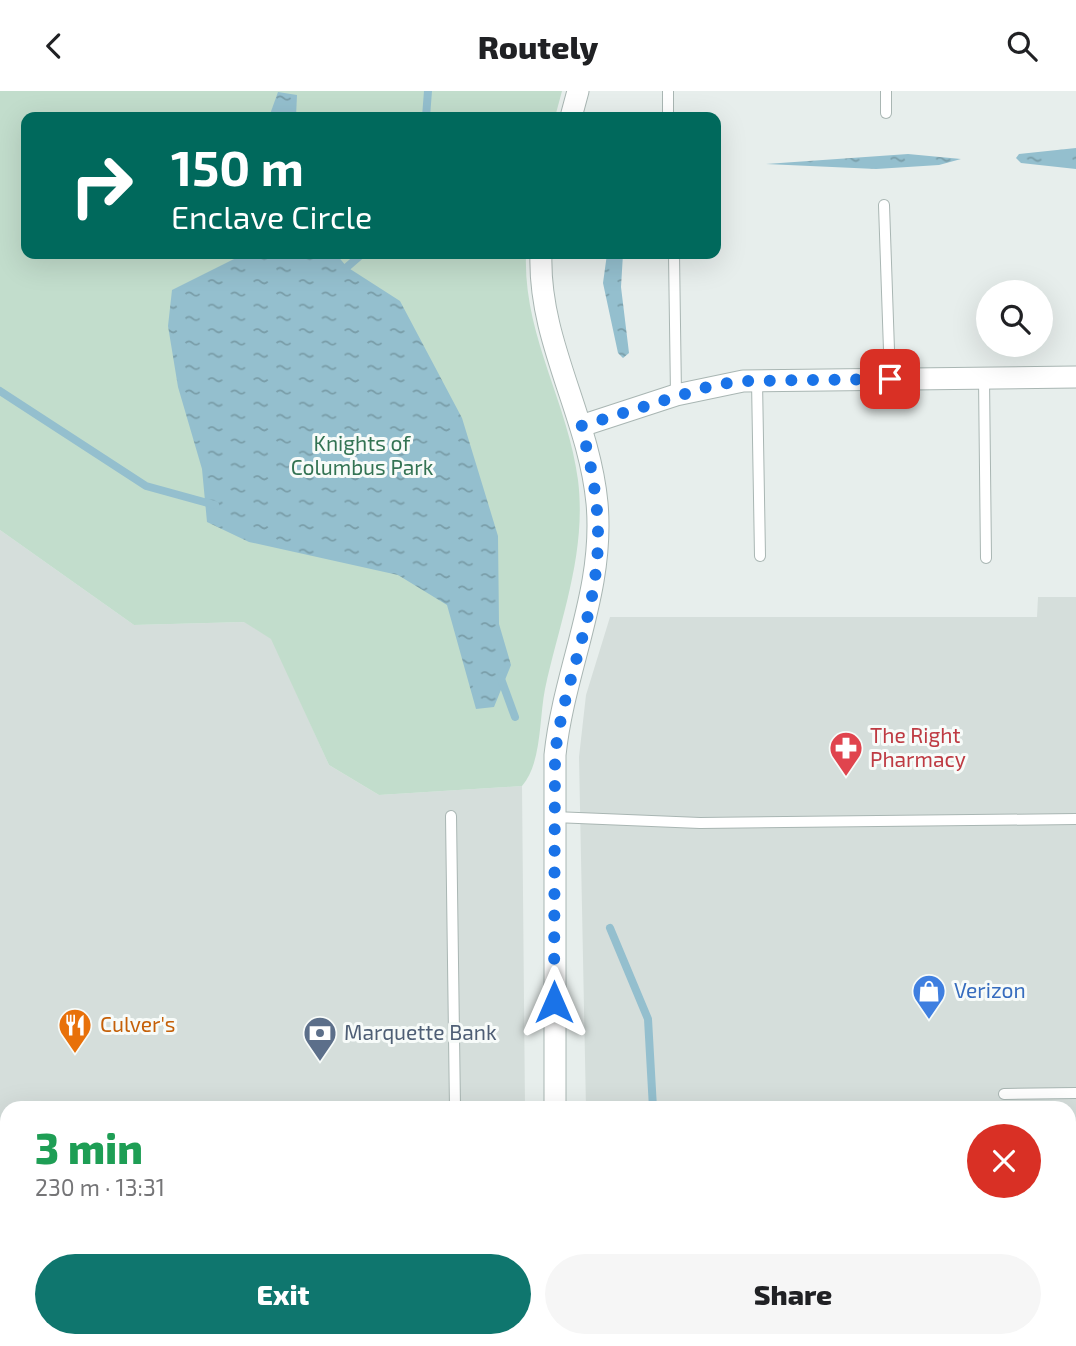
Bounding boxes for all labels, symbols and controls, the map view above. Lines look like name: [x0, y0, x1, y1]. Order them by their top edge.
icon: back: [35, 27, 73, 65]
text: Routely: [478, 27, 598, 65]
icon: search: [1003, 27, 1041, 65]
text: 150 m: [171, 137, 304, 196]
icon: right: [56, 140, 147, 231]
text: Enclave Circle: [171, 197, 372, 235]
map controls: [976, 280, 1053, 357]
button: search: [976, 280, 1053, 357]
pin: [860, 349, 920, 409]
icon: arrive: [871, 360, 909, 398]
park label: Knights of Columbus Park: [291, 430, 434, 479]
place label: The Right Pharmacy: [870, 722, 966, 771]
pharmacy icon: The Right Pharmacy: [827, 729, 865, 778]
position arrow: [517, 965, 591, 1039]
shop icon: Verizon: [910, 972, 948, 1021]
place label: Verizon: [954, 977, 1026, 1002]
restaurant icon: Culver's: [56, 1006, 94, 1055]
place label: Culver's: [100, 1011, 175, 1036]
bank icon: Marquette Bank: [301, 1014, 339, 1063]
place label: Marquette Bank: [344, 1019, 497, 1044]
text: 3 min: [35, 1122, 143, 1172]
button: close: [967, 1124, 1041, 1198]
text: 230 m · 13:31: [35, 1173, 165, 1201]
button: Exit: [35, 1254, 531, 1334]
button: Share: [545, 1254, 1041, 1334]

